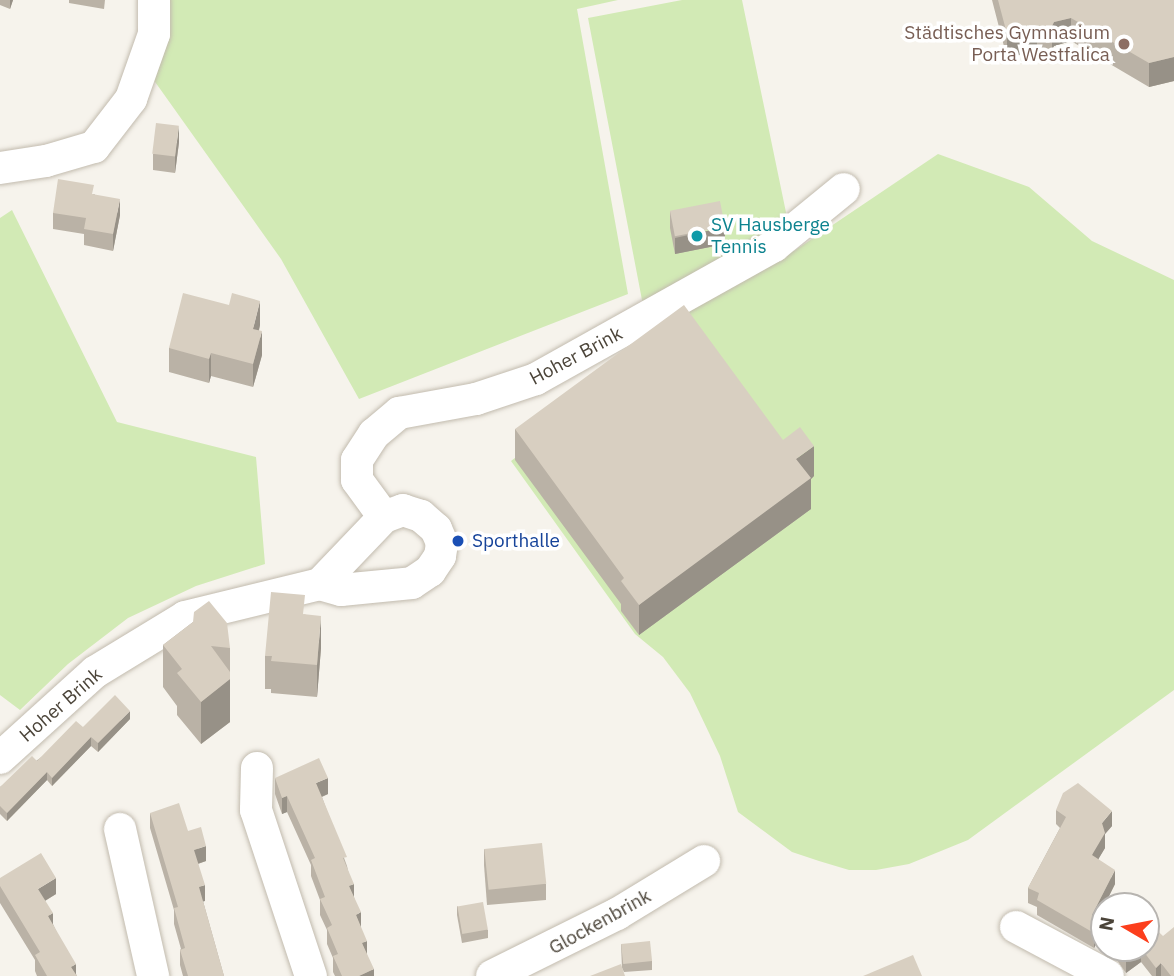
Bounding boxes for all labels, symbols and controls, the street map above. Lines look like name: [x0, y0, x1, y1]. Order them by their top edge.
place label: Städtisches Gymnasium Porta Westfalica: [904, 22, 1110, 66]
marker: Städtisches Gymnasium Porta Westfalica: [1116, 36, 1132, 52]
place label: SV Hausberge Tennis: [711, 214, 830, 258]
marker: SV Hausberge Tennis: [689, 228, 705, 244]
street label: Hoher Brink: [526, 322, 626, 390]
place label: Sporthalle: [472, 530, 560, 552]
marker: Sporthalle: [450, 533, 466, 549]
street label: Hoher Brink: [15, 663, 107, 747]
street label: Glockenbrink: [545, 885, 655, 959]
north arrow: [1090, 892, 1160, 962]
text: N: [1093, 915, 1119, 933]

